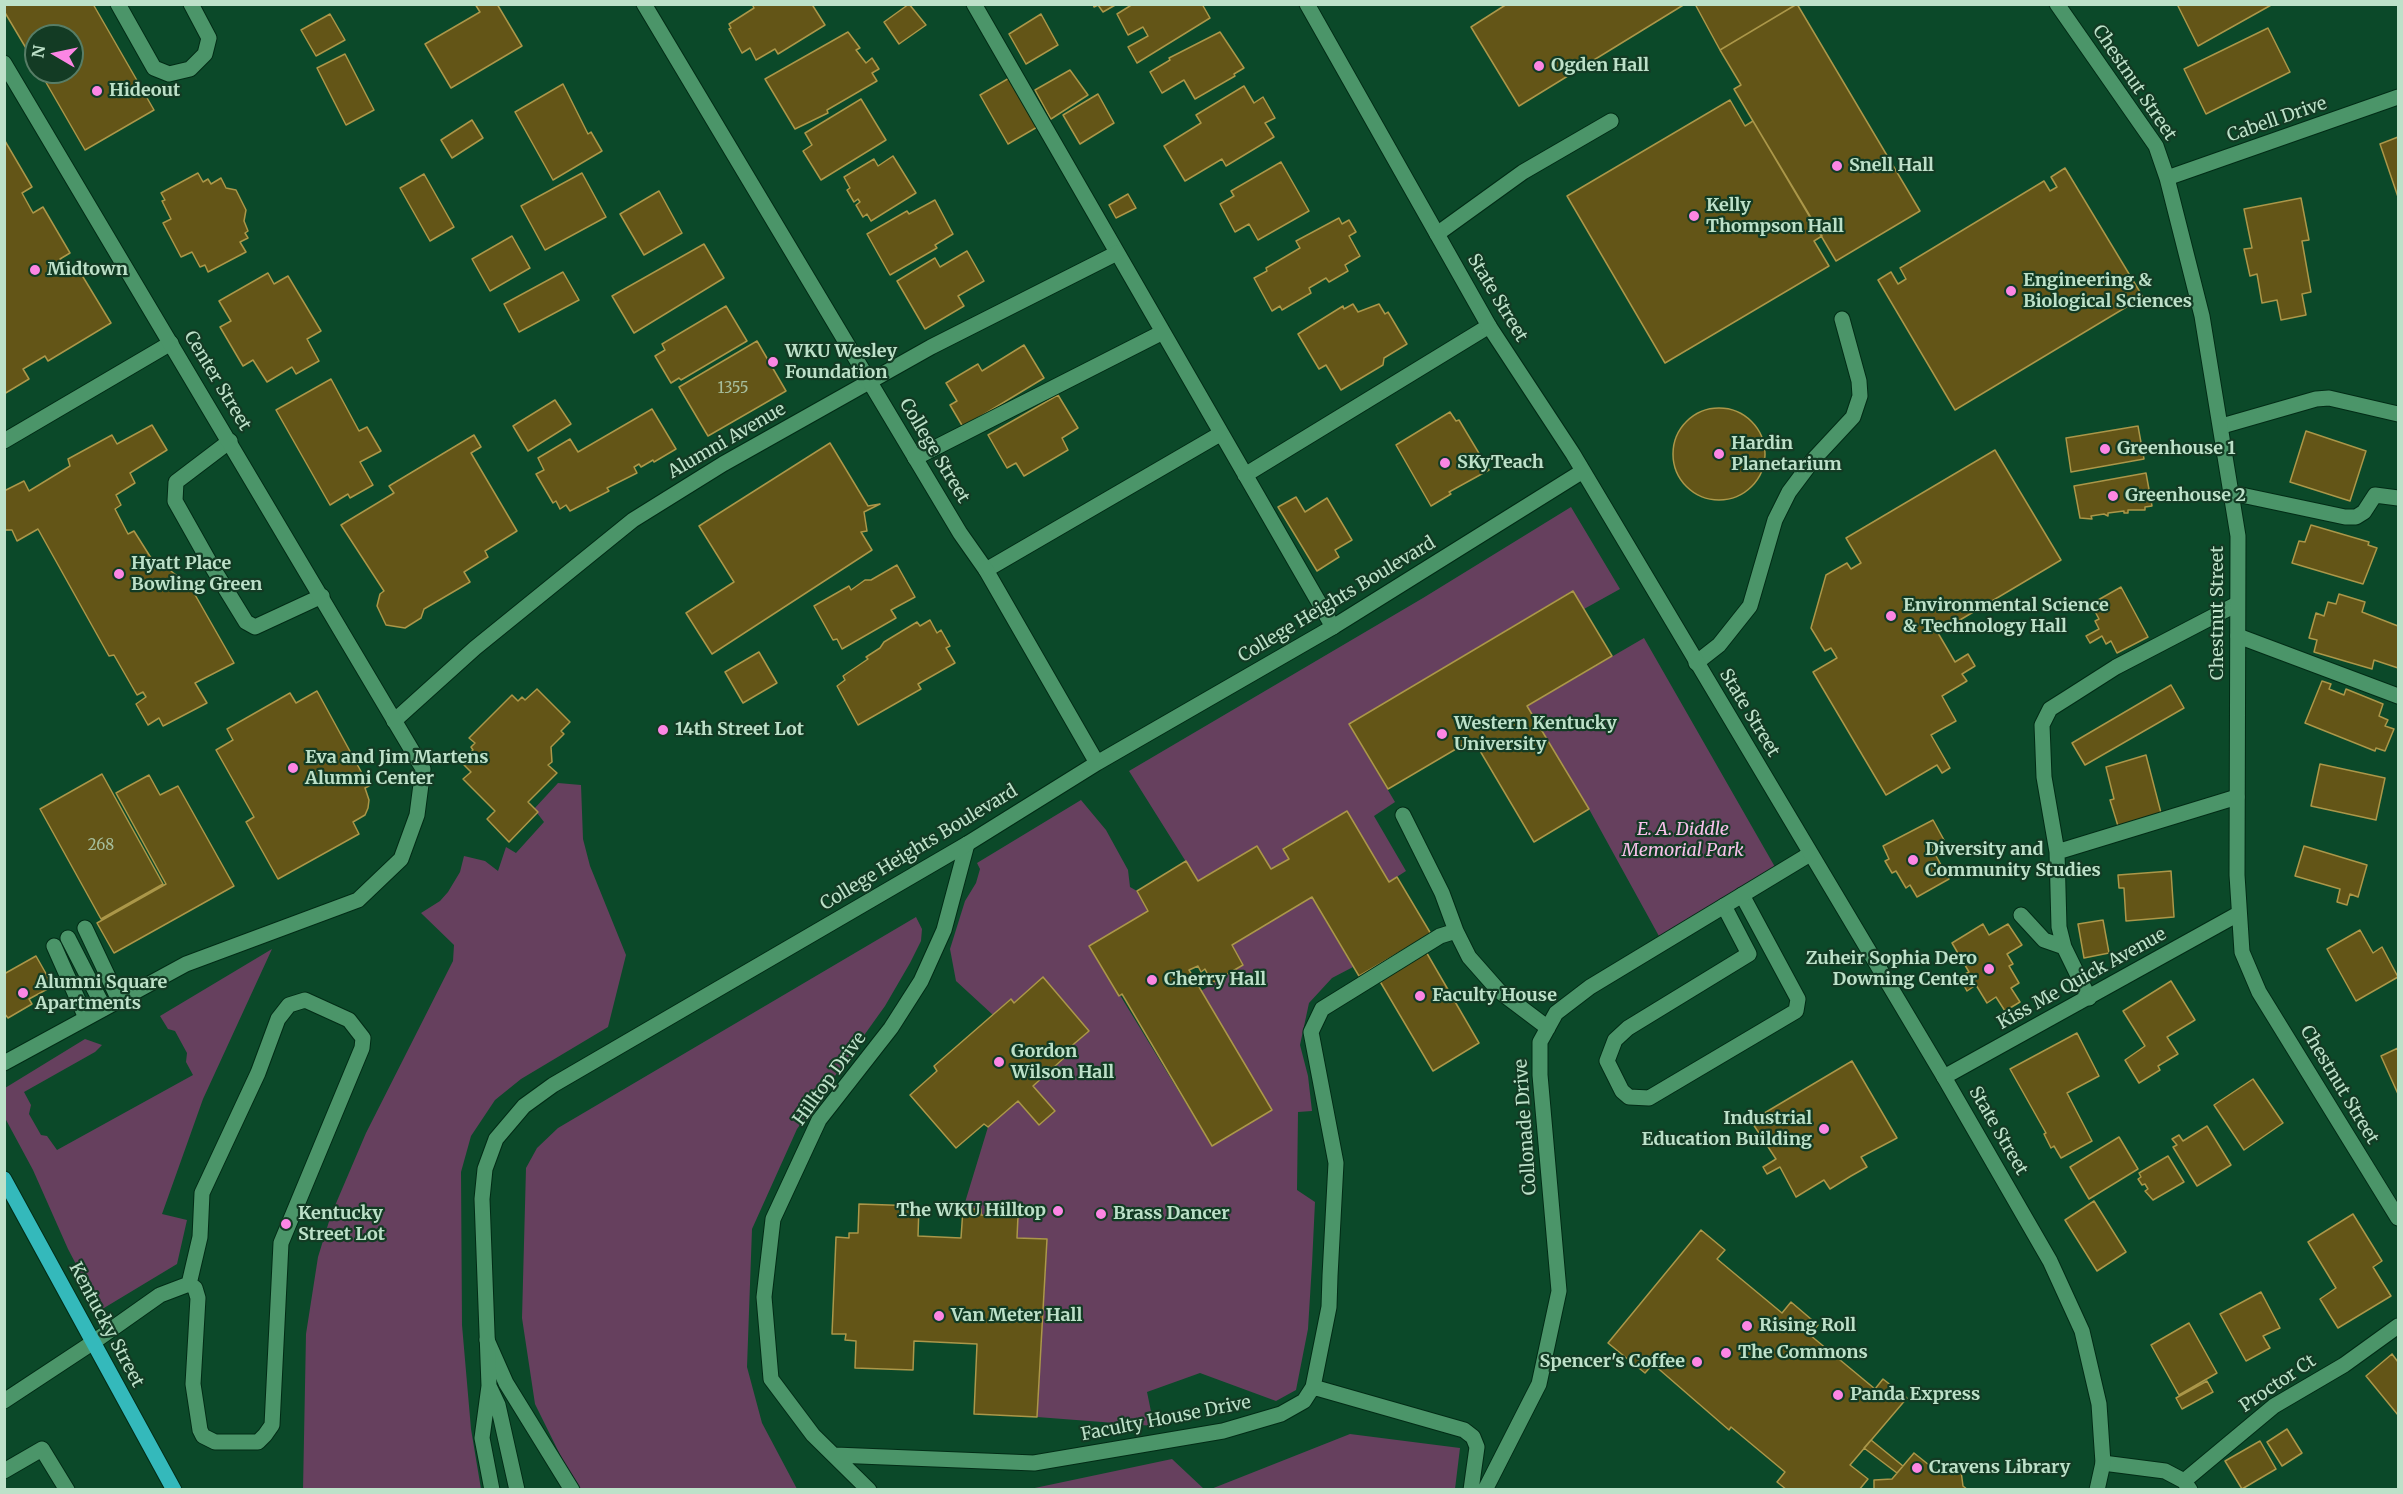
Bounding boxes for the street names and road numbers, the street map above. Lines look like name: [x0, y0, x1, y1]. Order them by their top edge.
street label: Chestnut Street: [2087, 21, 2181, 145]
street label: Cabell Drive: [2224, 93, 2330, 147]
street label: State Street: [1462, 250, 1532, 346]
street label: Center Street: [179, 327, 255, 435]
street label: College Street: [894, 395, 974, 507]
street label: Alumni Avenue: [664, 398, 790, 484]
street label: College Heights Boulevard: [1235, 533, 1439, 667]
street label: Chestnut Street: [2207, 546, 2229, 680]
street label: State Street: [1714, 665, 1784, 761]
street label: College Heights Boulevard: [817, 781, 1021, 915]
street label: Kiss Me Quick Avenue: [1994, 923, 2170, 1035]
street label: Chestnut Street: [2295, 1022, 2383, 1148]
street label: Hilltop Drive: [789, 1028, 871, 1130]
street label: Collonade Drive: [1510, 1058, 1542, 1196]
street label: State Street: [1964, 1083, 2032, 1179]
street label: Kentucky Street: [64, 1259, 148, 1391]
street label: Proctor Ct: [2236, 1351, 2320, 1417]
street label: Faculty House Drive: [1079, 1392, 1253, 1446]

